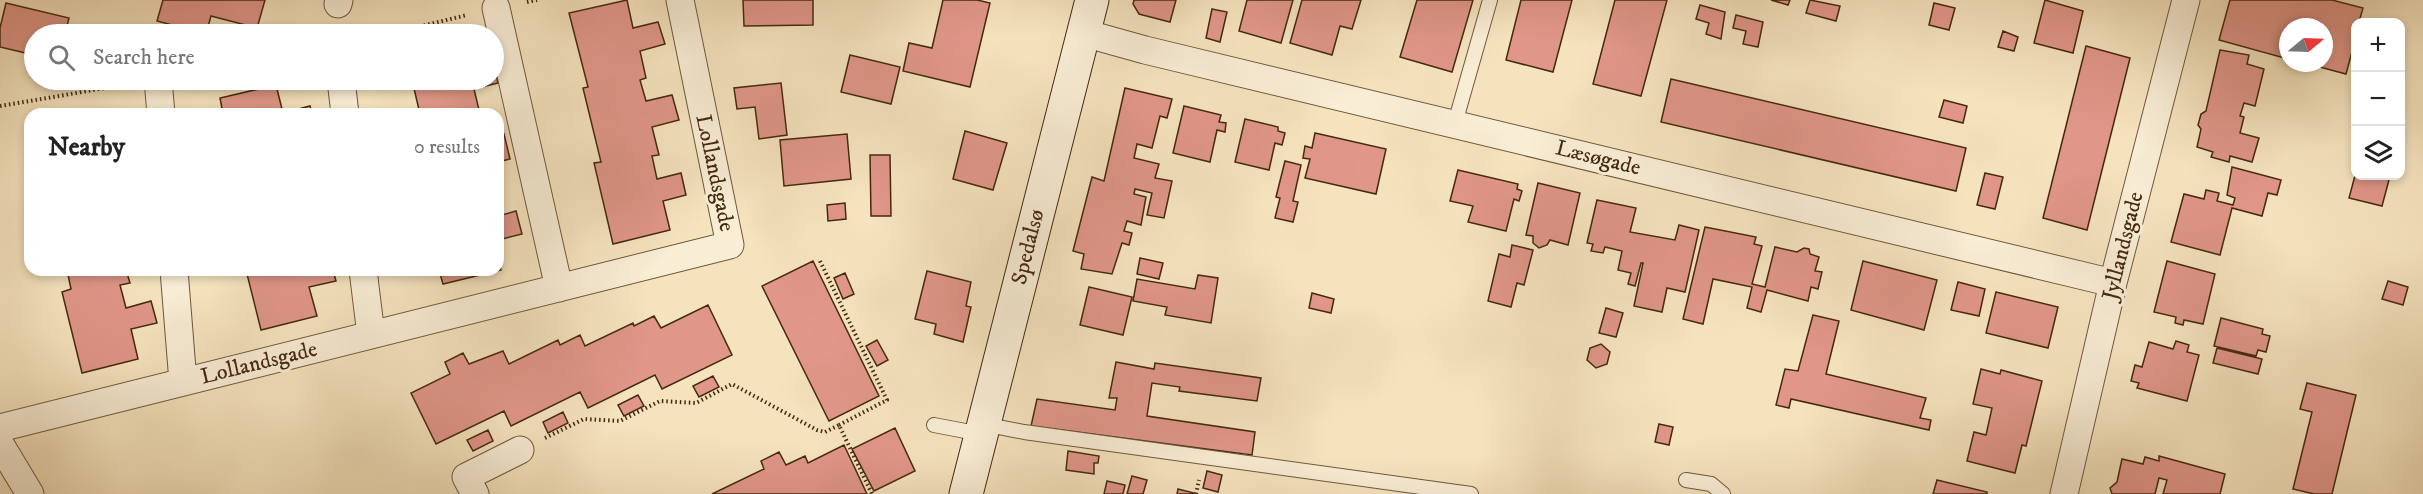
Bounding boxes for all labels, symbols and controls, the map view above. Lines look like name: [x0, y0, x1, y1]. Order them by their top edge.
north arrow: [2279, 18, 2333, 72]
map controls: [2351, 18, 2405, 180]
button: +: [2351, 18, 2405, 72]
search box: [24, 24, 504, 90]
icon: search: [45, 41, 78, 74]
text: Search here: [93, 44, 195, 71]
button: −: [2351, 72, 2405, 126]
street label: Lollandsgade: [689, 112, 741, 234]
button: layers: [2351, 126, 2405, 180]
text: Nearby: [48, 131, 125, 164]
street label: Læsøgade: [1553, 134, 1643, 182]
text: 0 results: [414, 135, 480, 160]
street label: Jyllandsgade: [2096, 189, 2150, 305]
street label: Spedalsø: [1006, 207, 1050, 287]
street label: Lollandsgade: [198, 336, 320, 390]

